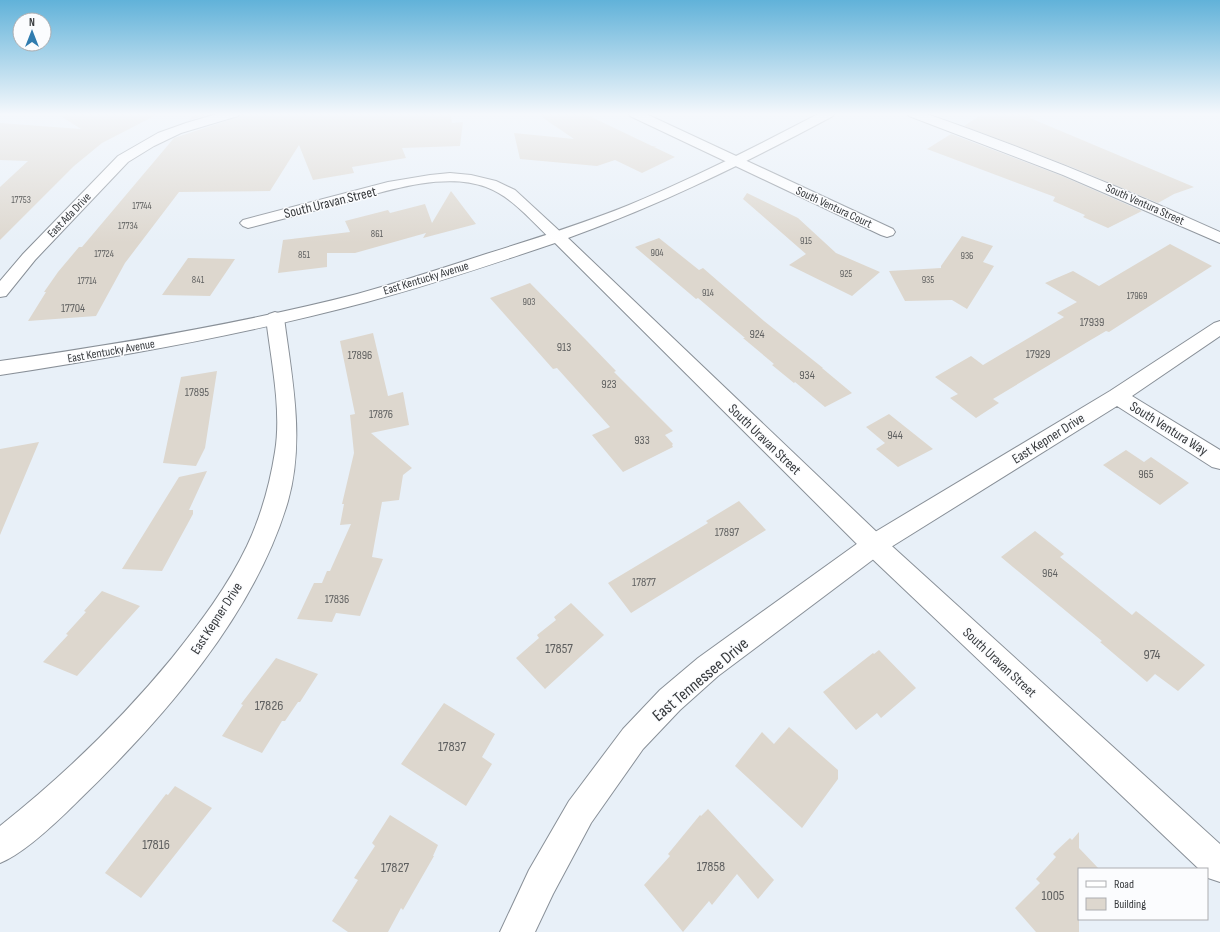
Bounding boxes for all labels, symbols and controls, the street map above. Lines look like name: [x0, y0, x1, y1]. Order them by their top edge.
north arrow: [12, 12, 52, 52]
text: N: [29, 16, 35, 29]
street label: South Ventura Street: [1103, 180, 1187, 229]
street label: South Uravan Street: [282, 183, 378, 222]
street label: South Ventura Court: [793, 183, 875, 232]
street label: East Ada Drive: [44, 190, 95, 241]
house number: 17753: [11, 194, 31, 206]
house number: 17744: [132, 200, 152, 212]
house number: 17734: [118, 220, 138, 232]
house number: 861: [371, 228, 384, 240]
house number: 915: [800, 235, 812, 247]
house number: 904: [650, 247, 664, 259]
house number: 17724: [94, 248, 114, 260]
house number: 851: [298, 249, 310, 261]
house number: 936: [961, 250, 974, 262]
street label: East Kentucky Avenue: [382, 258, 471, 299]
house number: 925: [840, 268, 852, 280]
house number: 841: [192, 274, 205, 286]
house number: 935: [922, 274, 934, 286]
house number: 17714: [77, 275, 97, 287]
house number: 914: [702, 287, 714, 299]
house number: 17969: [1127, 290, 1147, 302]
house number: 903: [522, 296, 536, 308]
house number: 17704: [61, 301, 85, 316]
house number: 17939: [1080, 315, 1104, 330]
house number: 924: [749, 327, 765, 342]
street label: East Kentucky Avenue: [66, 336, 156, 367]
house number: 913: [557, 340, 571, 355]
house number: 17929: [1026, 347, 1050, 362]
house number: 17896: [348, 348, 372, 363]
house number: 934: [799, 368, 815, 383]
house number: 923: [601, 377, 617, 392]
house number: 17895: [185, 385, 209, 400]
street label: South Ventura Way: [1127, 398, 1211, 459]
street label: South Uravan Street: [725, 400, 805, 478]
house number: 17876: [369, 407, 393, 422]
street label: East Kepner Drive: [1009, 409, 1088, 467]
house number: 944: [887, 428, 903, 443]
house number: 933: [634, 433, 650, 448]
house number: 965: [1138, 467, 1154, 482]
house number: 17897: [715, 525, 739, 540]
house number: 964: [1042, 566, 1058, 581]
house number: 17877: [632, 575, 656, 590]
street label: East Kepner Drive: [187, 579, 246, 657]
house number: 17836: [325, 592, 349, 607]
street label: South Uravan Street: [959, 624, 1040, 701]
street label: East Tennessee Drive: [648, 634, 753, 726]
house number: 17857: [545, 640, 573, 657]
house number: 974: [1144, 646, 1161, 663]
house number: 17826: [255, 697, 283, 714]
house number: 17837: [438, 738, 466, 755]
house number: 17816: [142, 836, 170, 853]
house number: 17858: [697, 858, 725, 875]
house number: 17827: [381, 859, 409, 876]
legend: [1078, 868, 1208, 920]
text: Road: [1114, 877, 1134, 892]
house number: 1005: [1041, 887, 1065, 904]
text: Building: [1114, 897, 1146, 912]

